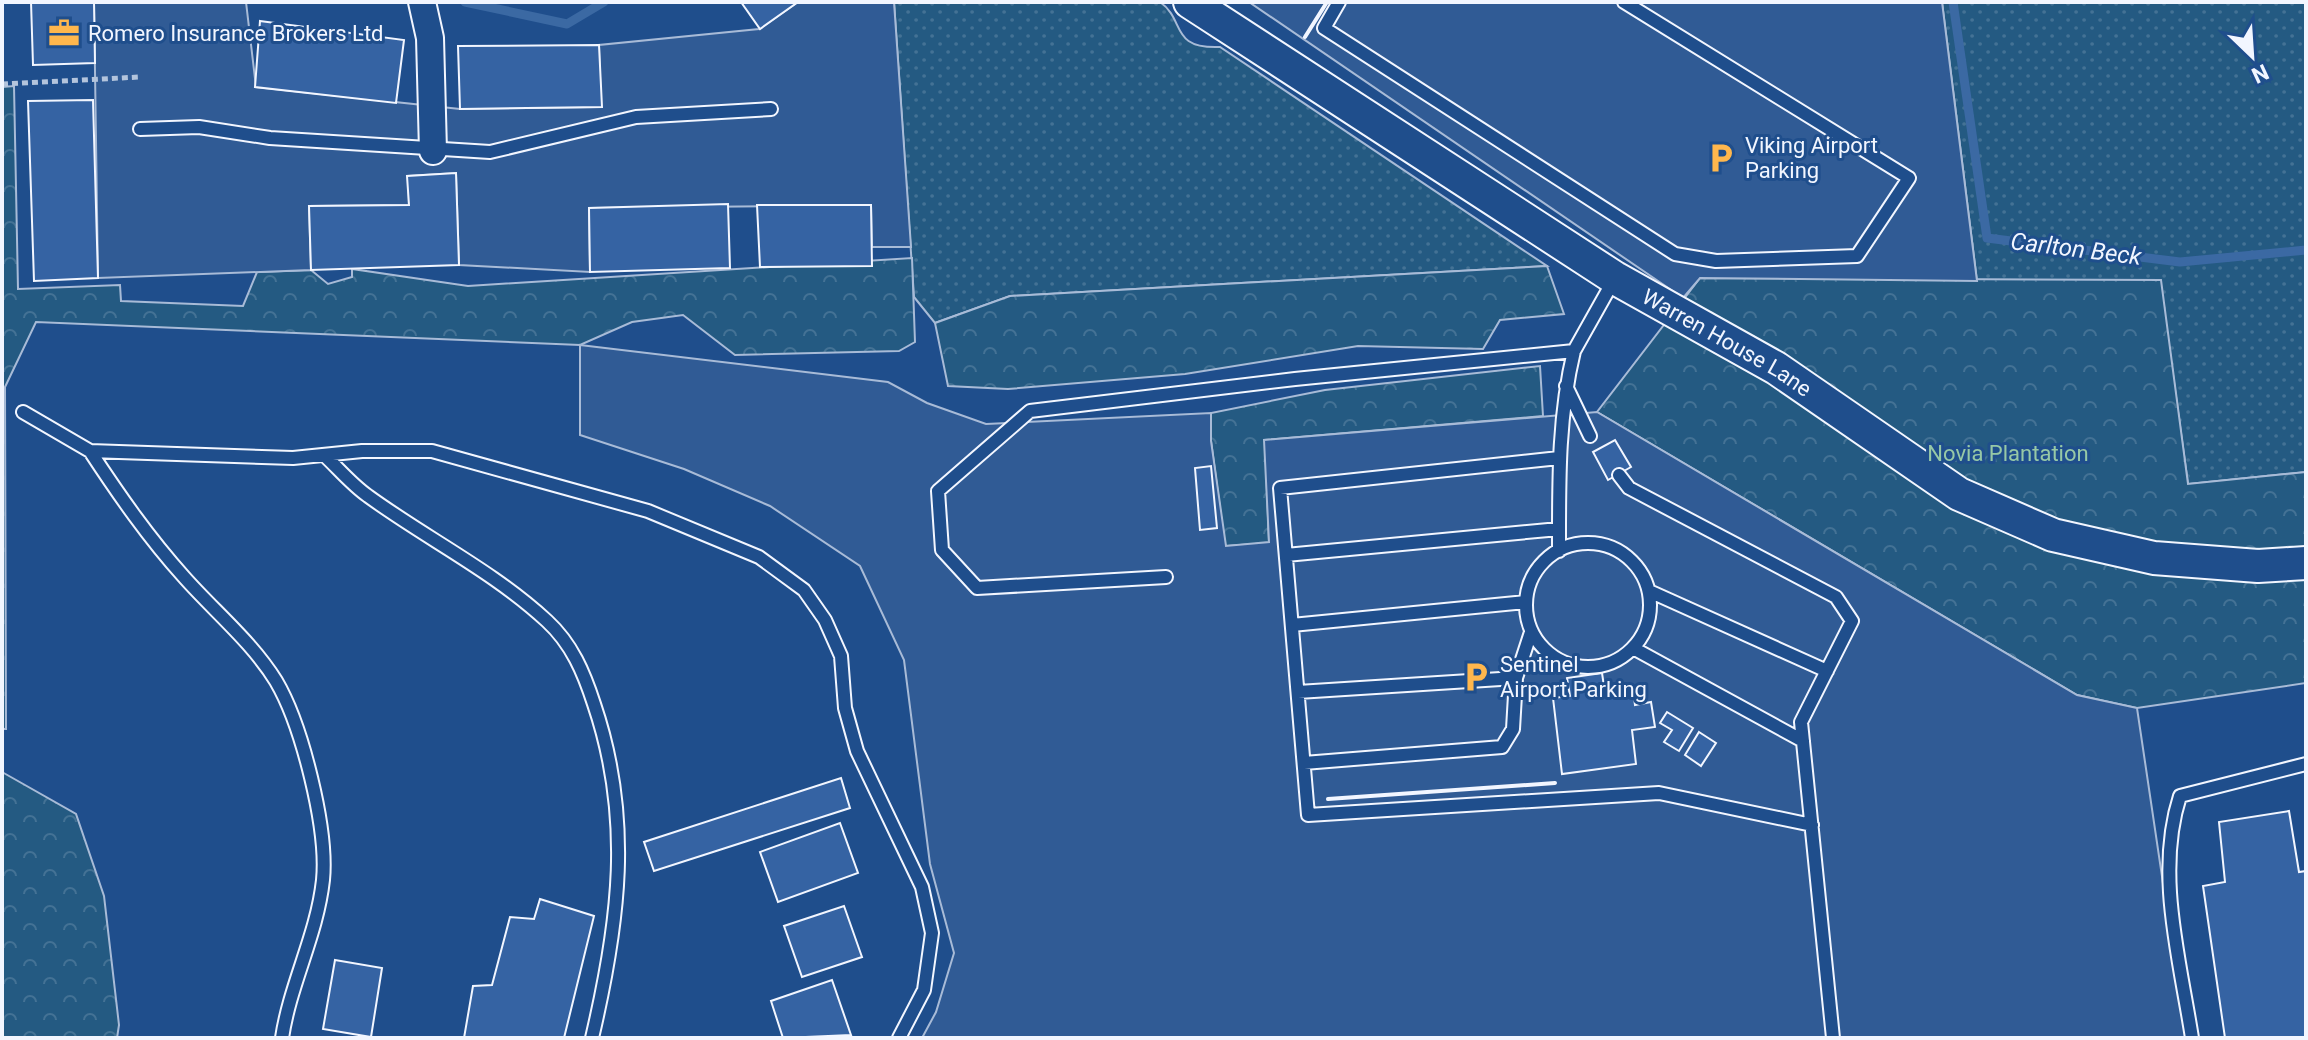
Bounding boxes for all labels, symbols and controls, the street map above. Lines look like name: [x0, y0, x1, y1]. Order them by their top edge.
office icon: Romero Insurance Brokers Ltd: [47, 16, 81, 50]
north arrow: [2212, 16, 2292, 96]
place label: Romero Insurance Brokers Ltd: [88, 21, 384, 46]
text: N: [2248, 59, 2273, 88]
place label: Viking Airport Parking: [1745, 133, 1878, 183]
parking icon: Viking Airport Parking: [1704, 141, 1738, 175]
water label: Carlton Beck: [2009, 227, 2144, 271]
street label: Warren House Lane: [1638, 283, 1817, 401]
park label: Novia Plantation: [1927, 441, 2089, 466]
place label: Sentinel Airport Parking: [1500, 652, 1647, 702]
parking icon: Sentinel Airport Parking: [1459, 660, 1493, 694]

